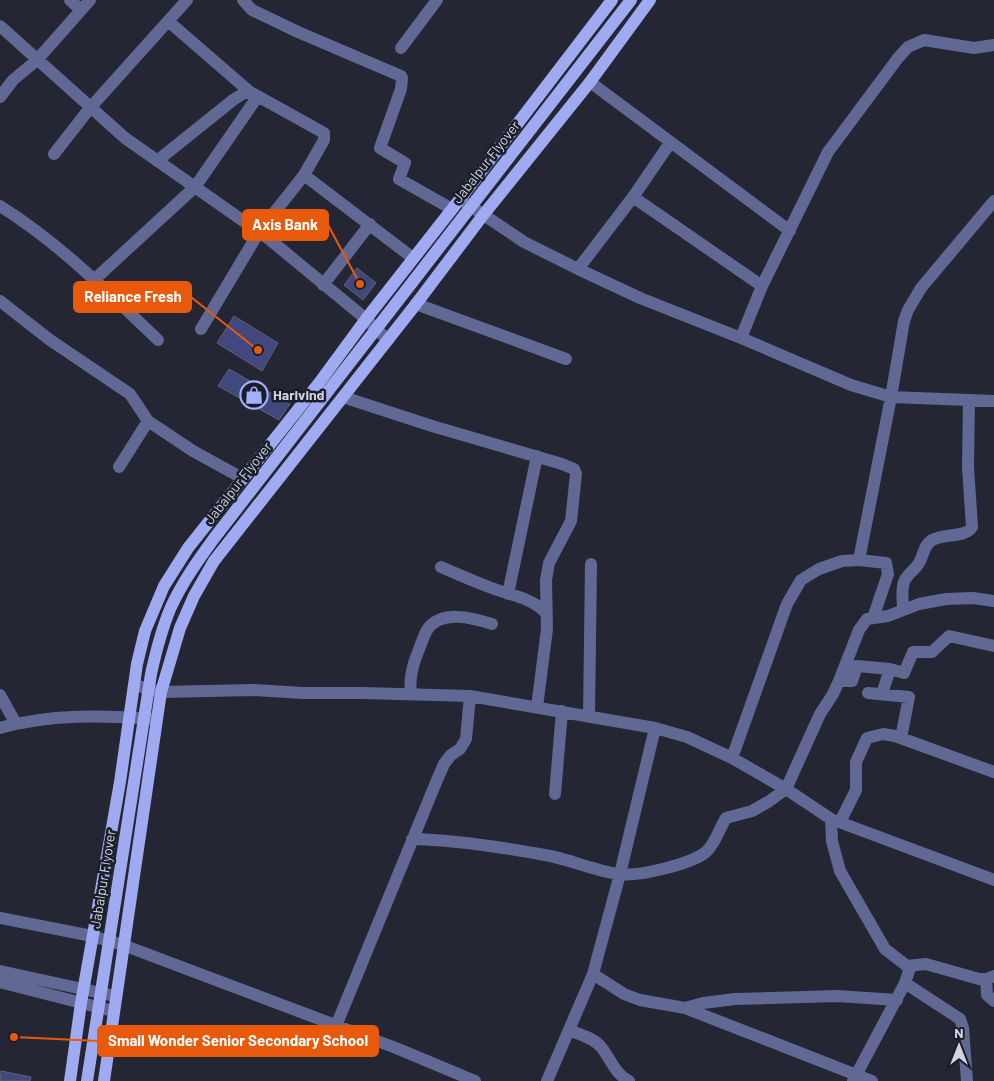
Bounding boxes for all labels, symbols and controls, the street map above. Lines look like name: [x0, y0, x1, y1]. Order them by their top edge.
street label: Jabalpur Flyover: [448, 117, 523, 206]
callout: Axis Bank: [243, 210, 328, 240]
text: Axis Bank: [252, 215, 318, 233]
callout: Reliance Fresh: [74, 282, 191, 312]
text: Reliance Fresh: [84, 287, 182, 305]
shop icon: Harivind: [239, 380, 269, 410]
place label: Harivind: [273, 386, 325, 403]
street label: Jabalpur Flyover: [200, 438, 275, 527]
street label: Jabalpur Flyover: [86, 828, 119, 930]
north arrow: [934, 1021, 984, 1071]
text: N: [954, 1024, 964, 1041]
callout: Small Wonder Senior Secondary School: [98, 1026, 378, 1056]
text: Small Wonder Senior Secondary School: [108, 1031, 368, 1049]

